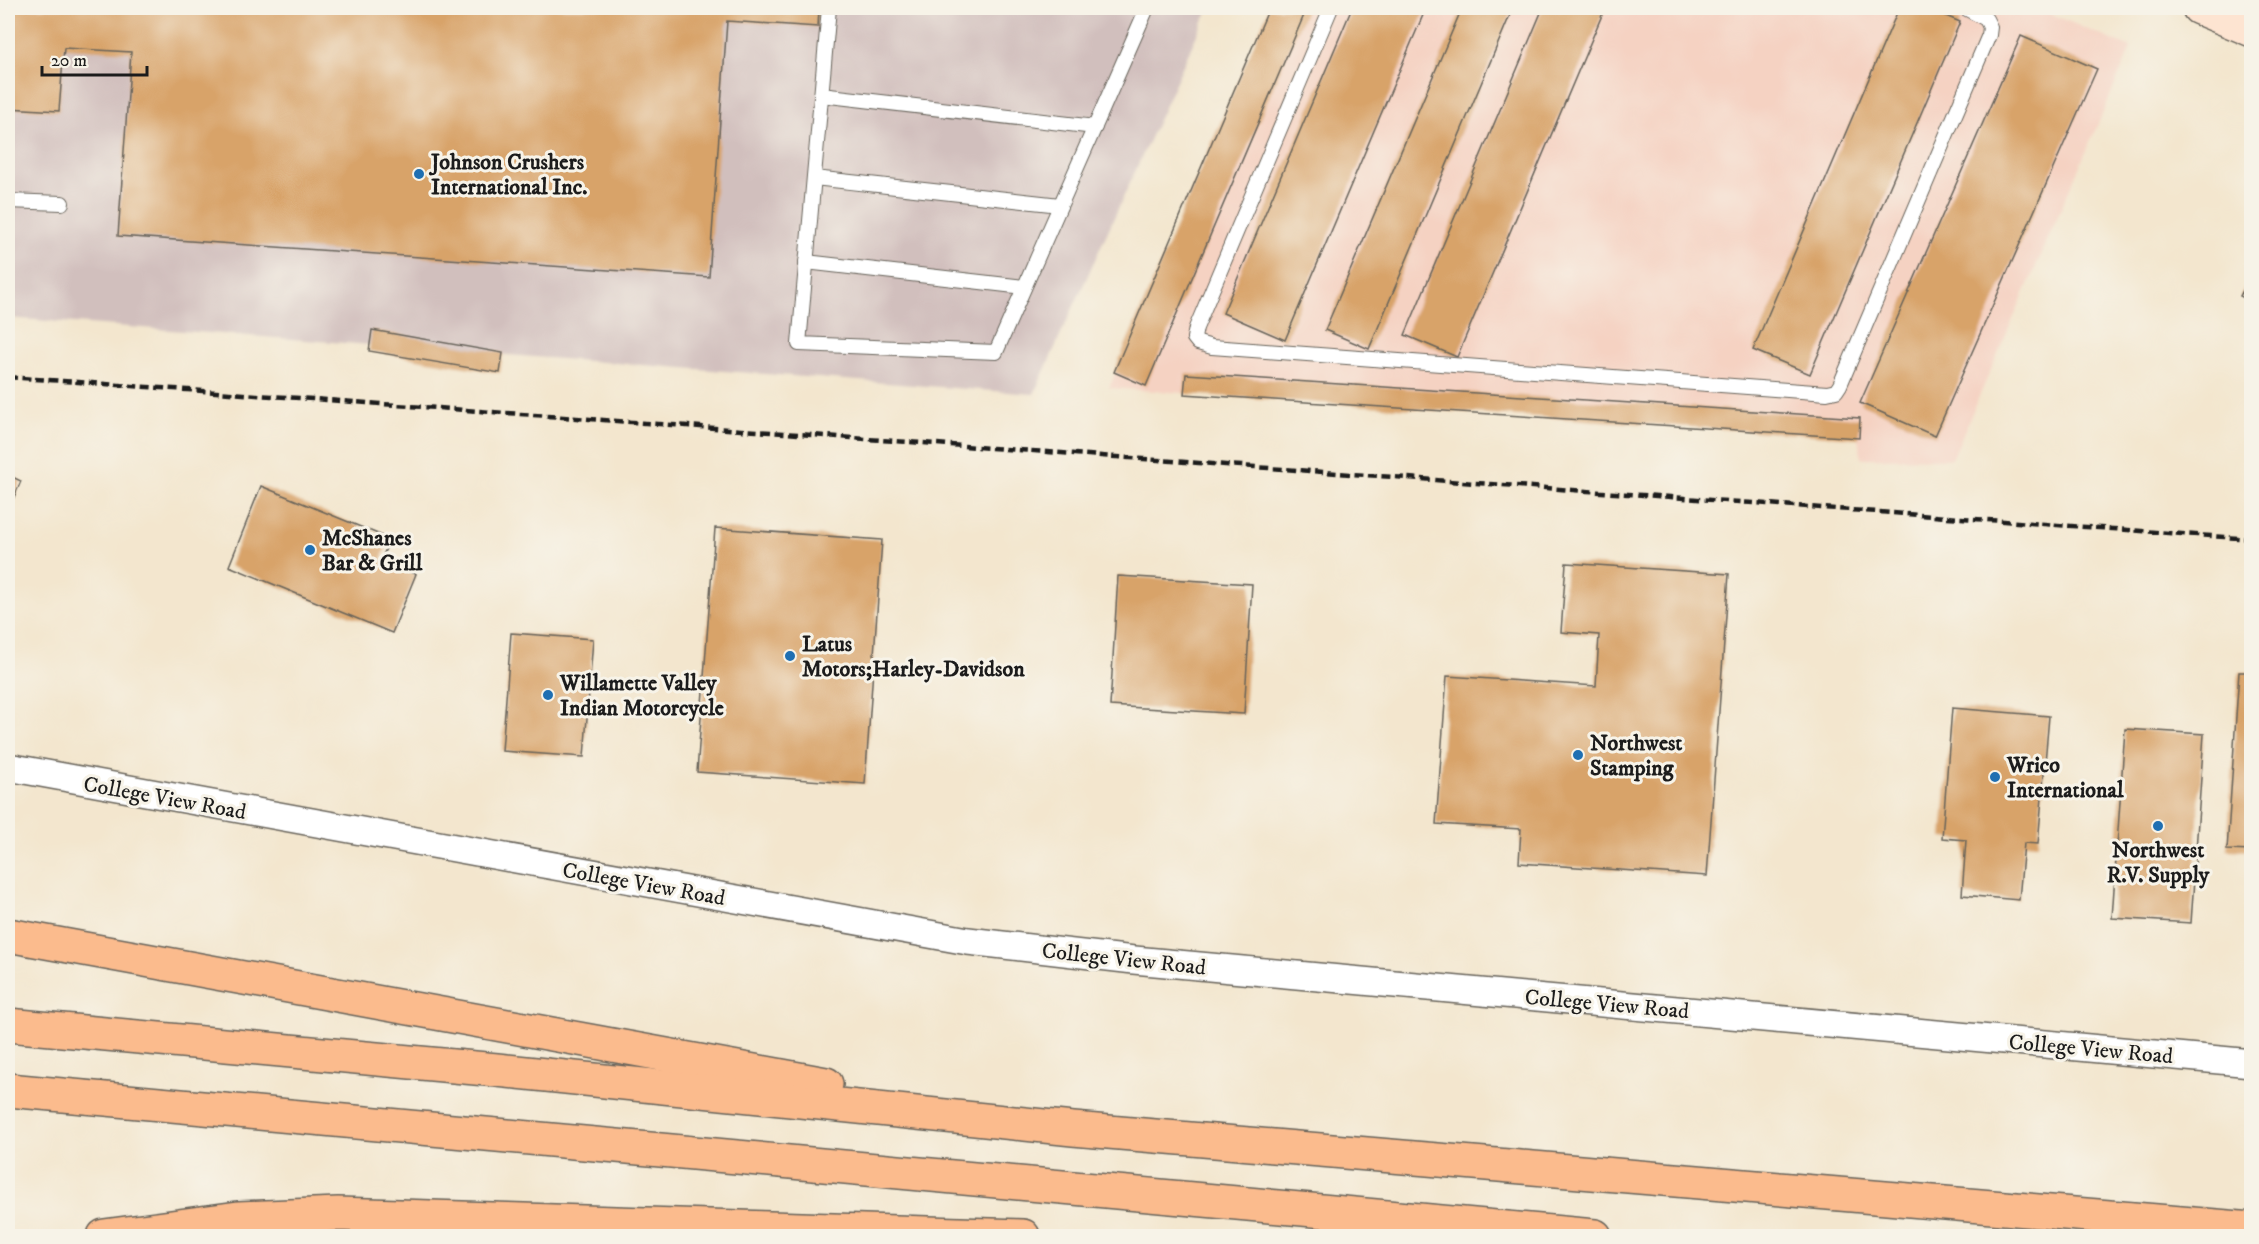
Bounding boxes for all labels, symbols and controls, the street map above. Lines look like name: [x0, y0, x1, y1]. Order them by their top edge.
scale bar: [42, 39, 147, 77]
text: 20 m: [51, 50, 87, 72]
place label: Johnson Crushers International Inc.: [428, 149, 587, 201]
marker: Johnson Crushers International Inc.: [412, 167, 426, 181]
place label: McShanes Bar & Grill: [322, 525, 423, 577]
marker: McShanes Bar & Grill: [303, 543, 317, 557]
place label: Latus Motors;Harley-Davidson: [802, 631, 1025, 683]
marker: Latus Motors;Harley-Davidson: [783, 649, 797, 663]
place label: Willamette Valley Indian Motorcycle: [559, 670, 724, 722]
marker: Willamette Valley Indian Motorcycle: [541, 688, 555, 702]
place label: Northwest Stamping: [1590, 730, 1682, 782]
marker: Northwest Stamping: [1571, 748, 1585, 762]
place label: Wrico International: [2006, 752, 2124, 804]
marker: Wrico International: [1988, 770, 2002, 784]
street label: College View Road: [81, 771, 248, 826]
marker: Northwest R.V. Supply: [2151, 819, 2165, 833]
place label: Northwest R.V. Supply: [2107, 837, 2210, 889]
street label: College View Road: [560, 857, 727, 912]
street label: College View Road: [1040, 937, 1207, 982]
street label: College View Road: [1524, 984, 1690, 1025]
street label: College View Road: [2008, 1029, 2174, 1070]

